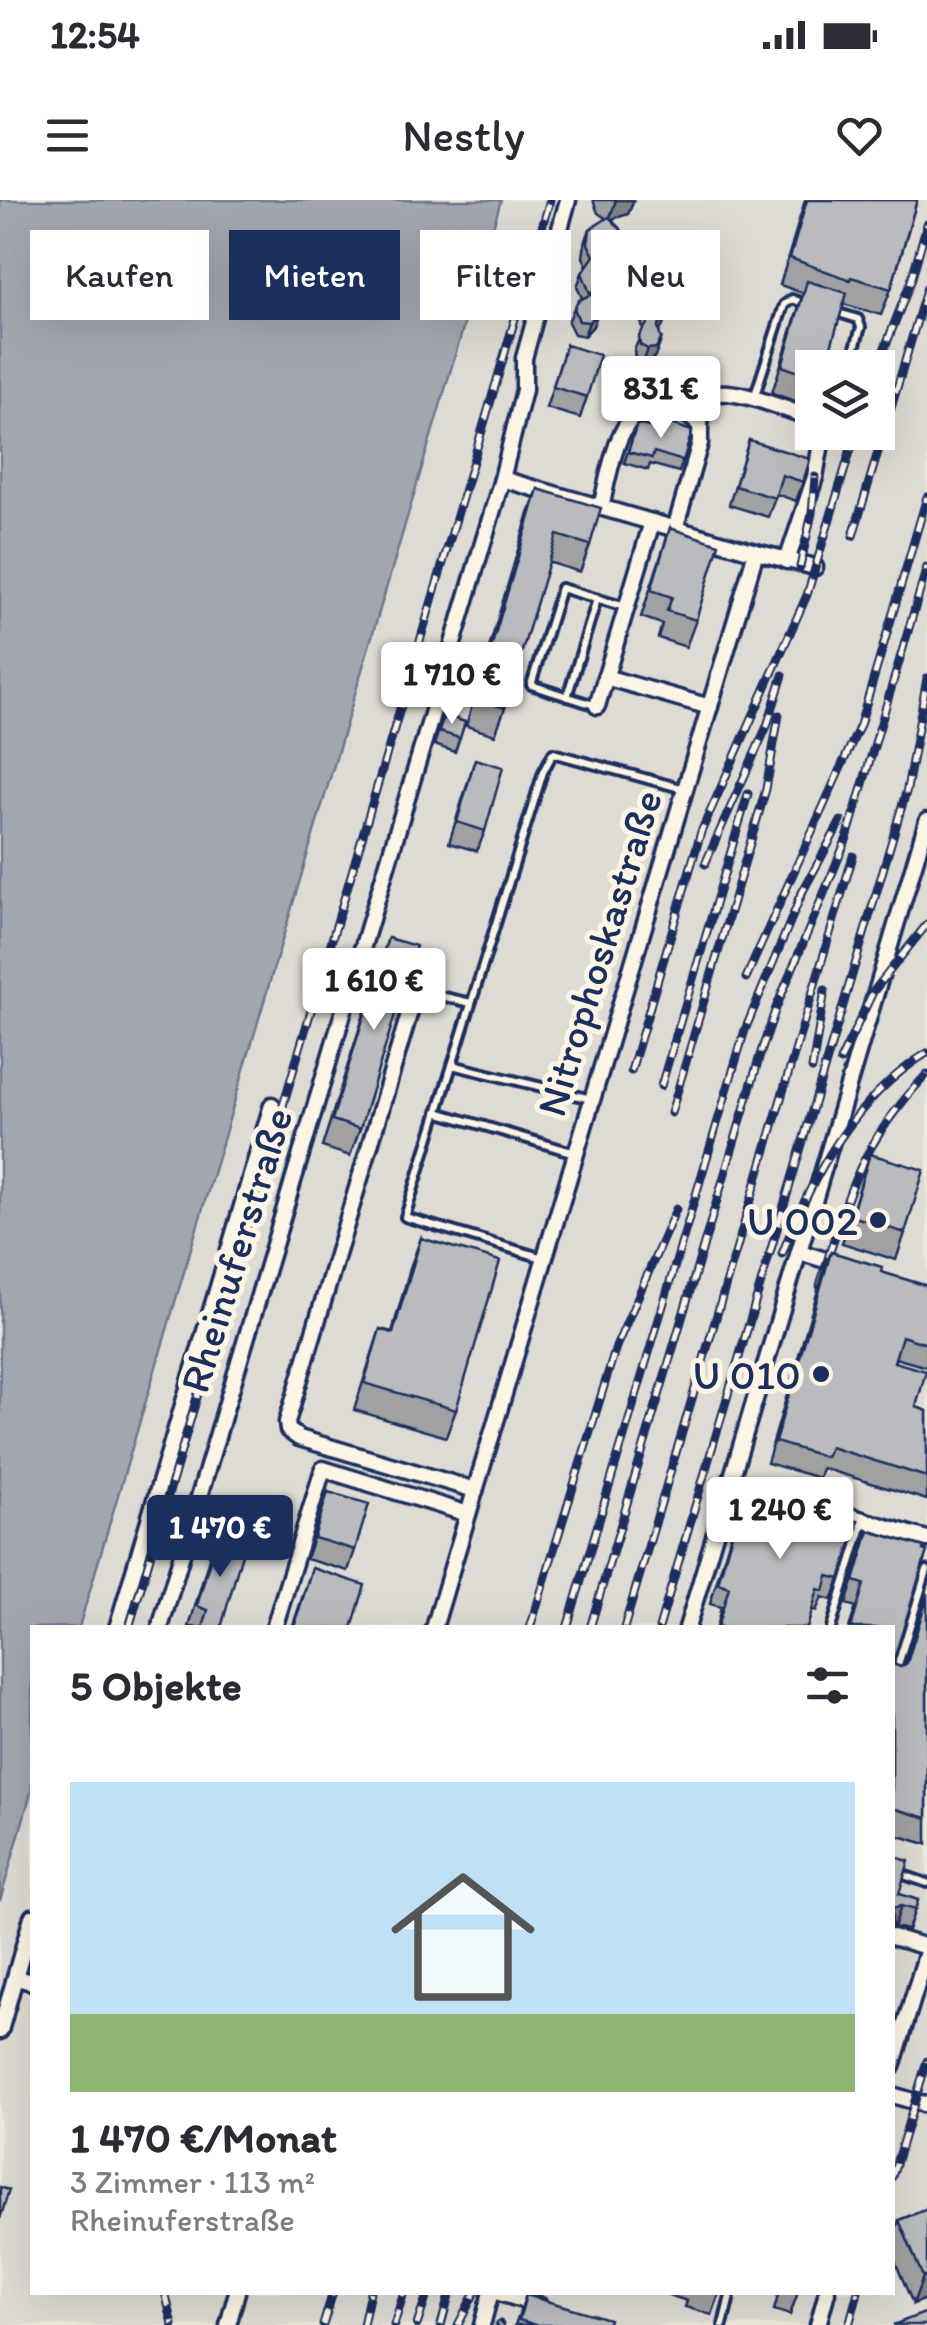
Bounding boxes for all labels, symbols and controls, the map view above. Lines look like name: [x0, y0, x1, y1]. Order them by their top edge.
text: 12:54: [50, 12, 140, 58]
icon: menu: [40, 108, 95, 163]
text: Nestly: [402, 108, 525, 162]
icon: heart: [832, 108, 887, 163]
chip: Kaufen: [30, 230, 209, 320]
chip: Mieten: [229, 230, 400, 320]
chip: Filter: [420, 230, 571, 320]
chip: Neu: [591, 230, 720, 320]
map controls: [795, 350, 895, 450]
button: layers: [795, 350, 895, 450]
pin: 831 €: [591, 356, 731, 441]
text: 831 €: [623, 369, 699, 407]
pin: 1 710 €: [360, 642, 544, 727]
text: 1 710 €: [403, 655, 501, 693]
street label: Nitrophoskastraße: [525, 784, 673, 1122]
pin: 1 610 €: [282, 948, 466, 1033]
text: 1 610 €: [324, 961, 424, 999]
street label: Rheinuferstraße: [168, 1102, 304, 1398]
place label: U 002: [747, 1195, 858, 1246]
marker: U 002: [867, 1209, 889, 1231]
place label: U 010: [692, 1349, 801, 1400]
marker: U 010: [810, 1363, 832, 1385]
pin: 1 240 €: [688, 1477, 872, 1562]
text: 1 240 €: [728, 1490, 832, 1528]
pin: 1 470 €: [128, 1495, 312, 1580]
text: 1 470 €: [169, 1508, 271, 1546]
icon: filters: [800, 1658, 855, 1713]
text: 5 Objekte: [70, 1660, 242, 1711]
icon: home: [373, 1847, 553, 2027]
text: 1 470 €/Monat: [70, 2112, 337, 2163]
text: 3 Zimmer · 113 m²: [70, 2163, 315, 2201]
text: Rheinuferstraße: [70, 2201, 295, 2239]

